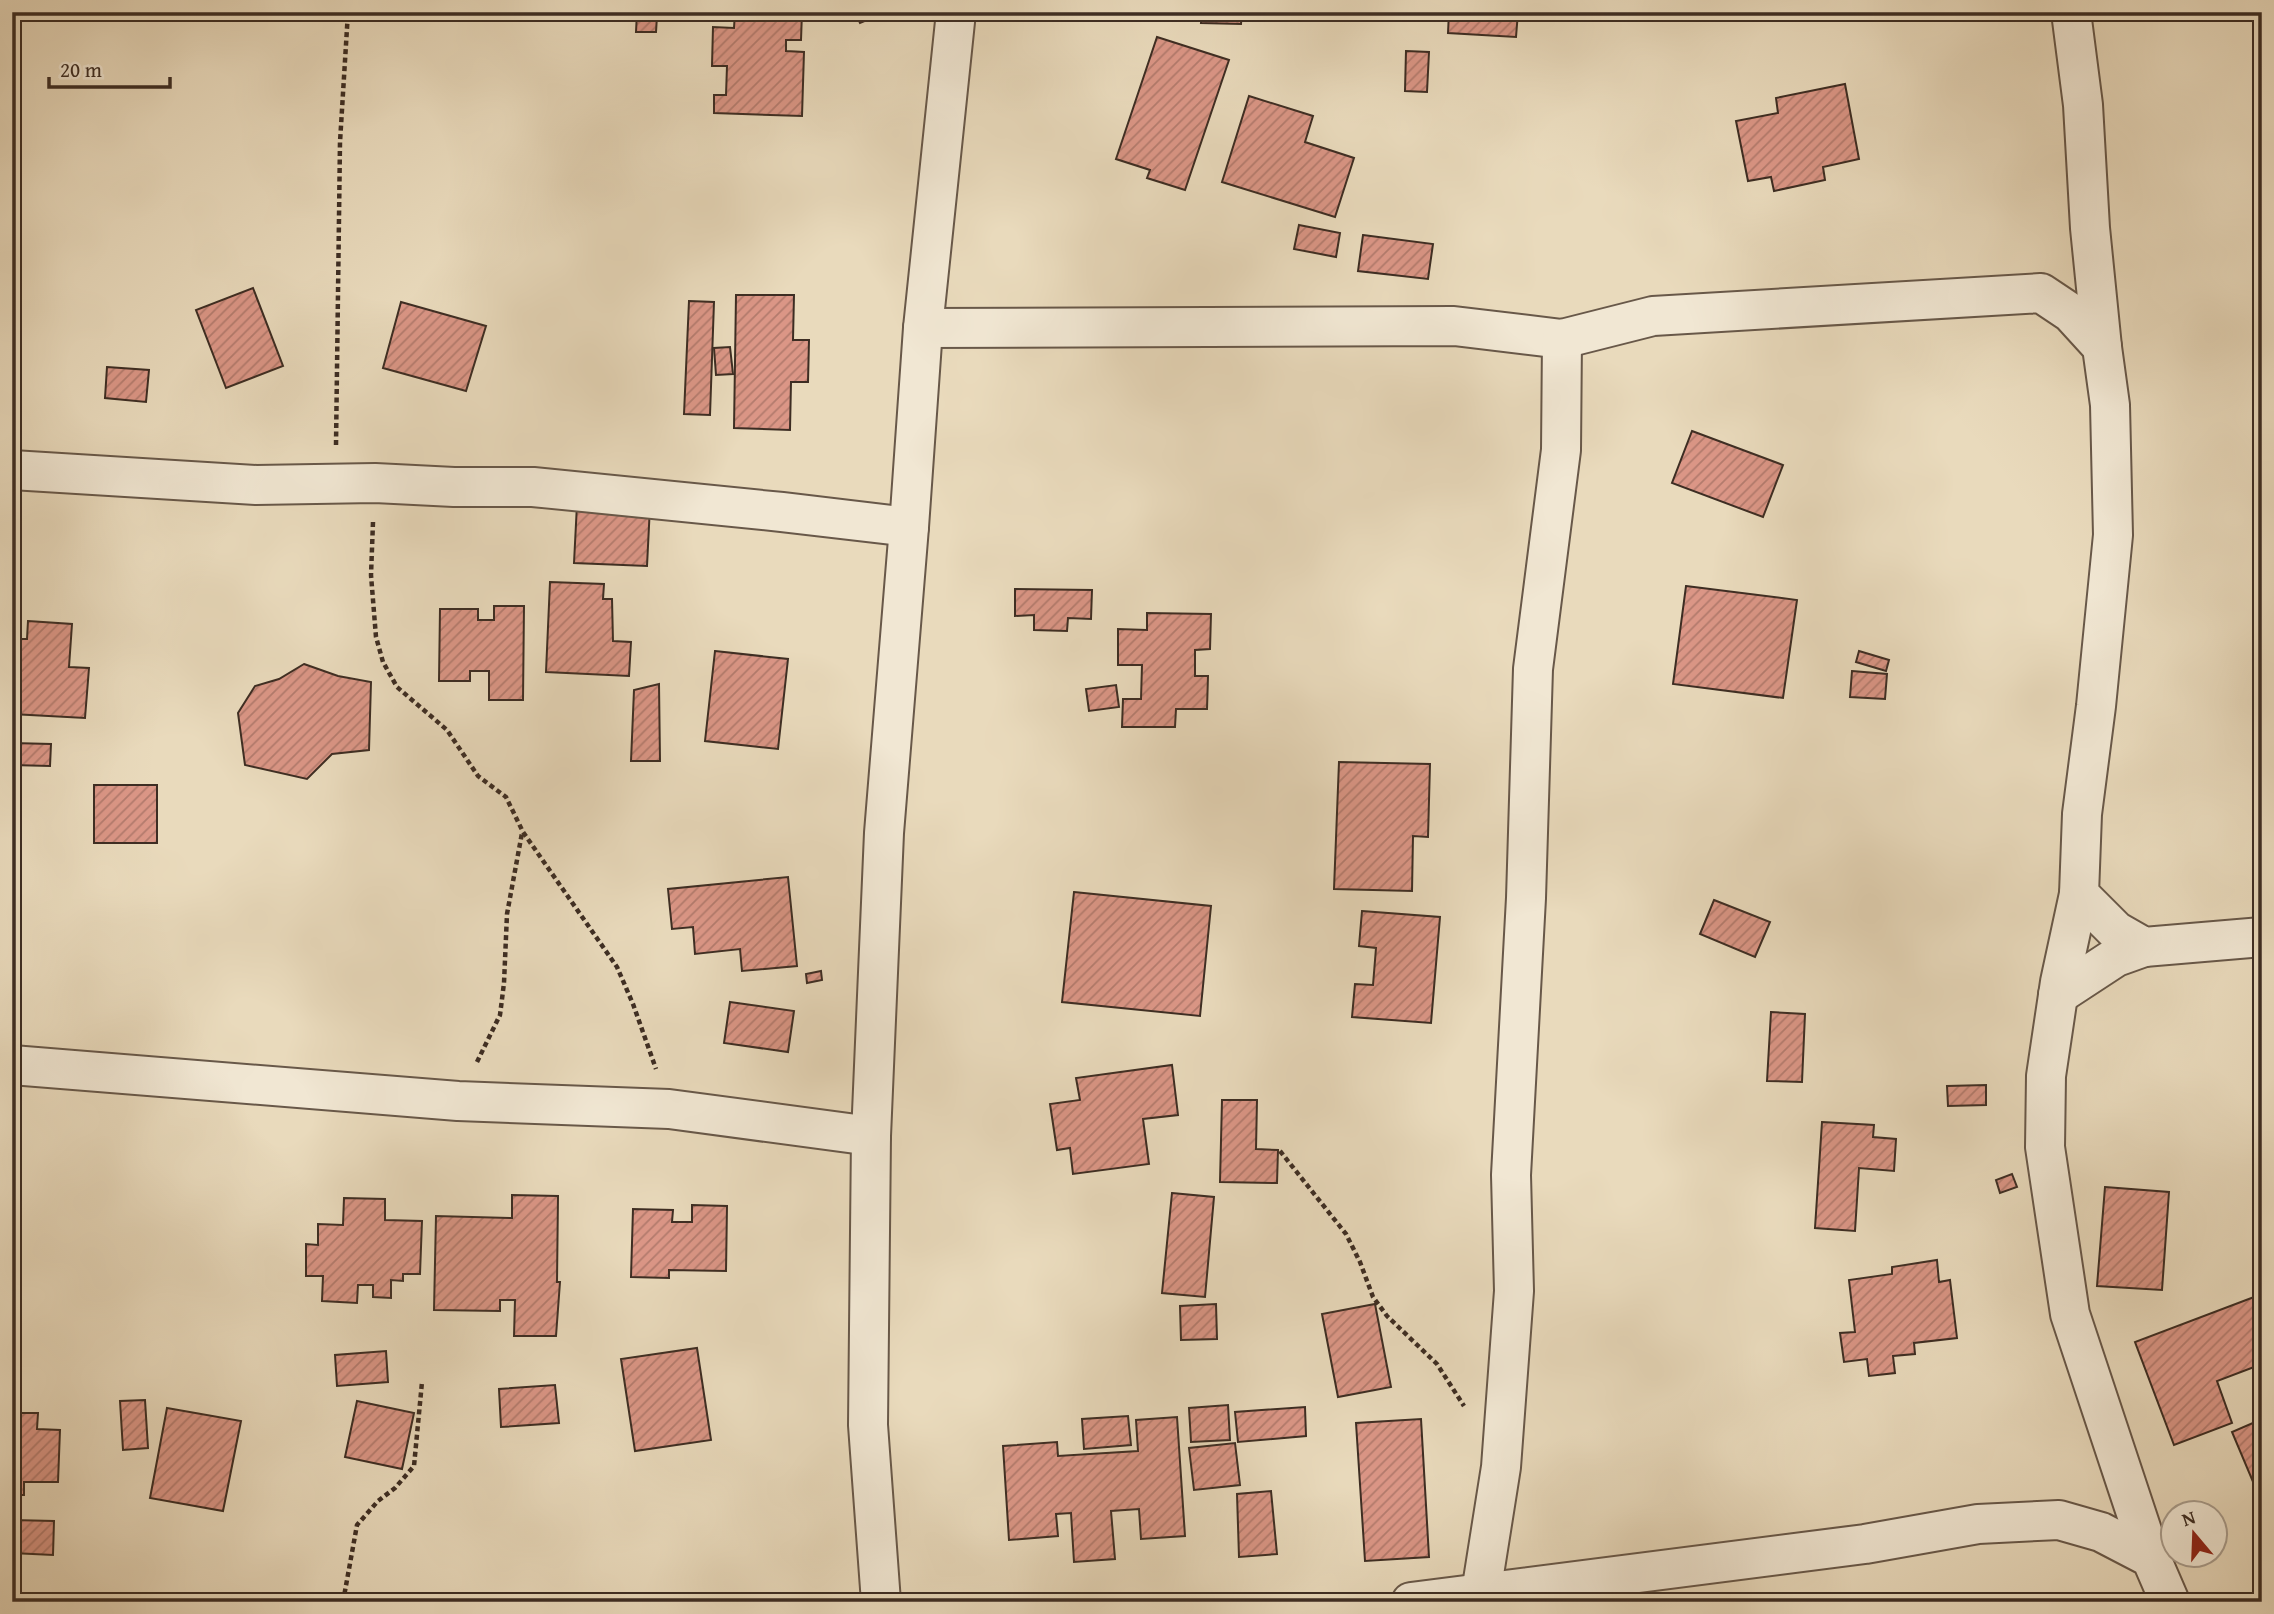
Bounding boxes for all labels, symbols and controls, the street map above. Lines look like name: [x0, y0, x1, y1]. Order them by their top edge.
scale bar: [49, 46, 170, 90]
text: 20 m: [60, 54, 102, 85]
north arrow: [2158, 1498, 2228, 1568]
text: N: [2178, 1503, 2199, 1533]

